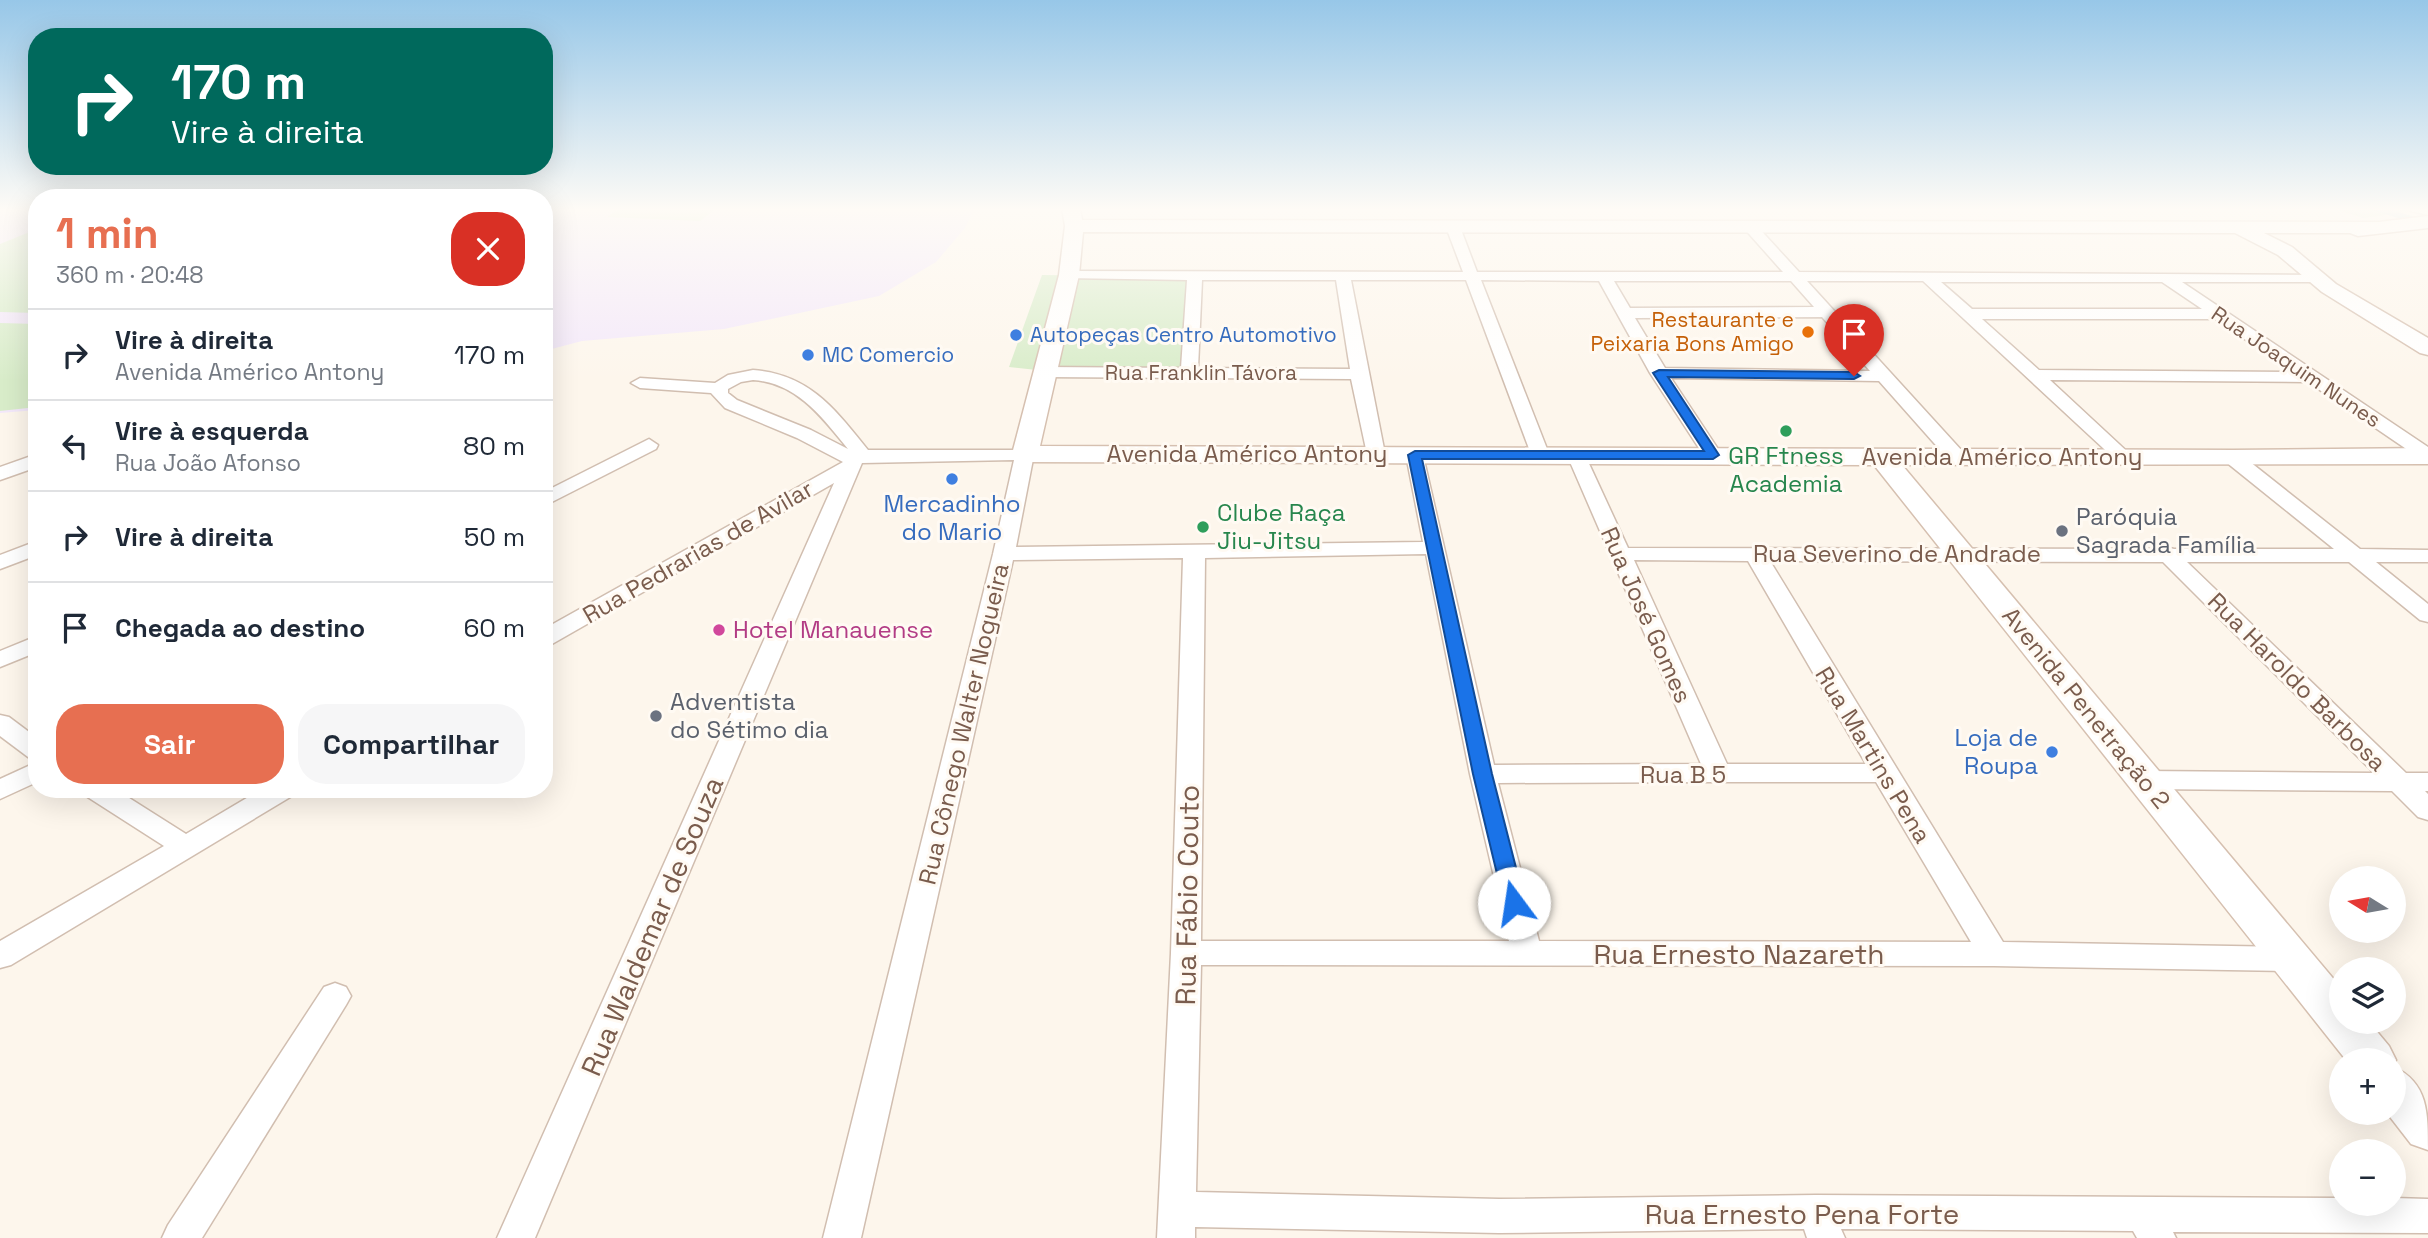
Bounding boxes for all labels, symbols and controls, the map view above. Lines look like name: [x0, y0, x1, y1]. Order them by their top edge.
text: 170 m: [171, 51, 306, 113]
icon: right: [56, 56, 147, 147]
text: Vire à direita: [171, 112, 364, 152]
text: 1 min: [56, 207, 159, 260]
button: close: [451, 212, 525, 286]
text: 360 m · 20:48: [56, 260, 204, 290]
street label: Rua Joaquim Nunes: [2206, 300, 2386, 433]
pin: [1824, 304, 1884, 376]
place label: Restaurante e Peixaria Bons Amigo: [1591, 306, 1794, 357]
icon: arrive: [1835, 315, 1873, 353]
place label: Autopeças Centro Automotivo: [1030, 321, 1337, 348]
text: Vire à direita: [115, 323, 273, 357]
marker: Restaurante e Peixaria Bons Amigo: [1800, 324, 1816, 340]
marker: Autopeças Centro Automotivo: [1008, 327, 1024, 343]
icon: right: [56, 336, 94, 374]
text: 170 m: [454, 338, 525, 372]
place label: MC Comercio: [822, 341, 954, 368]
marker: MC Comercio: [800, 347, 816, 363]
text: Avenida Américo Antony: [115, 357, 384, 387]
street label: Rua Franklin Távora: [1105, 359, 1297, 386]
text: Vire à esquerda: [115, 414, 309, 448]
marker: GR Ftness Academia: [1778, 423, 1794, 439]
icon: left: [56, 427, 94, 465]
text: 80 m: [463, 429, 525, 463]
street label: Avenida Américo Antony: [1106, 438, 1388, 469]
place label: GR Ftness Academia: [1728, 440, 1844, 499]
street label: Avenida Américo Antony: [1861, 441, 2143, 472]
text: Rua João Afonso: [115, 448, 301, 478]
marker: Mercadinho do Mario: [944, 471, 960, 487]
street label: Rua Pedrarias de Avilar: [577, 473, 819, 630]
place label: Mercadinho do Mario: [883, 488, 1021, 547]
place label: Clube Raça Jiu-Jitsu: [1217, 497, 1346, 556]
place label: Paróquia Sagrada Família: [2076, 501, 2256, 560]
icon: right: [56, 518, 94, 556]
marker: Clube Raça Jiu-Jitsu: [1195, 519, 1211, 535]
text: Vire à direita: [115, 520, 273, 554]
text: 50 m: [464, 520, 525, 554]
street label: Rua José Gomes: [1594, 522, 1699, 708]
marker: Paróquia Sagrada Família: [2054, 523, 2070, 539]
street label: Rua Severino de Andrade: [1753, 538, 2041, 569]
street label: Rua Cônego Walter Nogueira: [911, 560, 1016, 888]
street label: Rua Haroldo Barbosa: [2201, 586, 2393, 778]
street label: Avenida Penetração 2: [1996, 601, 2177, 815]
icon: arrive: [56, 609, 94, 647]
text: Chegada ao destino: [115, 611, 365, 645]
text: 60 m: [463, 611, 525, 645]
place label: Hotel Manauense: [733, 614, 933, 645]
marker: Hotel Manauense: [711, 622, 727, 638]
street label: Rua Martins Pena: [1808, 661, 1938, 849]
place label: Adventista do Sétimo dia: [670, 686, 829, 745]
button: Sair: [56, 704, 284, 784]
button: Compartilhar: [298, 704, 525, 784]
marker: Adventista do Sétimo dia: [648, 708, 664, 724]
place label: Loja de Roupa: [1955, 722, 2038, 781]
marker: Loja de Roupa: [2044, 744, 2060, 760]
street label: Rua B 5: [1640, 759, 1726, 790]
street label: Rua Waldemar de Souza: [573, 771, 731, 1081]
street label: Rua Fábio Couto: [1167, 784, 1207, 1006]
position arrow: [1477, 866, 1551, 940]
north arrow: [2329, 866, 2406, 943]
map controls: [2329, 866, 2406, 1216]
street label: Rua Ernesto Nazareth: [1594, 936, 1884, 972]
button: layers: [2329, 957, 2406, 1034]
button: +: [2329, 1048, 2406, 1125]
button: −: [2329, 1139, 2406, 1216]
street label: Rua Ernesto Pena Forte: [1645, 1196, 1959, 1232]

